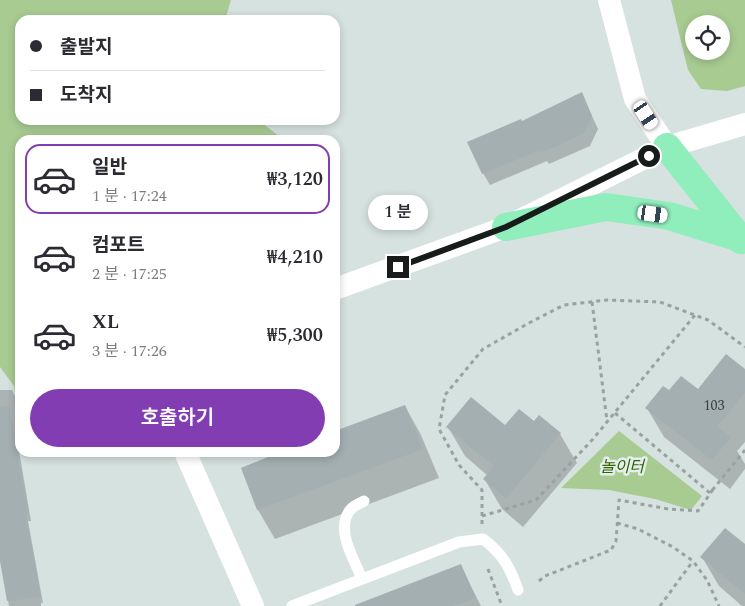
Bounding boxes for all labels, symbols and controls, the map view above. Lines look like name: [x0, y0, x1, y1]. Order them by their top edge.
map controls: [685, 15, 730, 60]
button: locate: [685, 15, 730, 60]
text: 출발지: [60, 33, 112, 62]
text: 도착지: [60, 81, 112, 110]
car: [631, 98, 660, 132]
route start: [638, 145, 660, 167]
text: 일반: [92, 153, 127, 182]
icon: car: [32, 157, 77, 202]
text: ₩3,120: [267, 165, 323, 194]
text: 1 분 · 17:24: [92, 184, 167, 208]
callout: 1 분: [368, 194, 428, 230]
text: 1 분: [384, 200, 412, 224]
car: [637, 204, 668, 224]
text: 컴포트: [92, 231, 144, 260]
icon: car: [32, 235, 77, 280]
text: ₩4,210: [267, 243, 323, 272]
route end: [387, 256, 409, 278]
text: 2 분 · 17:25: [92, 262, 167, 286]
text: XL: [92, 308, 119, 337]
icon: car: [32, 313, 77, 358]
text: ₩5,300: [267, 321, 323, 350]
text: 3 분 · 17:26: [92, 339, 167, 363]
button: 호출하기: [30, 389, 325, 447]
house number: 103: [704, 395, 725, 416]
park label: 놀이터: [600, 455, 646, 479]

